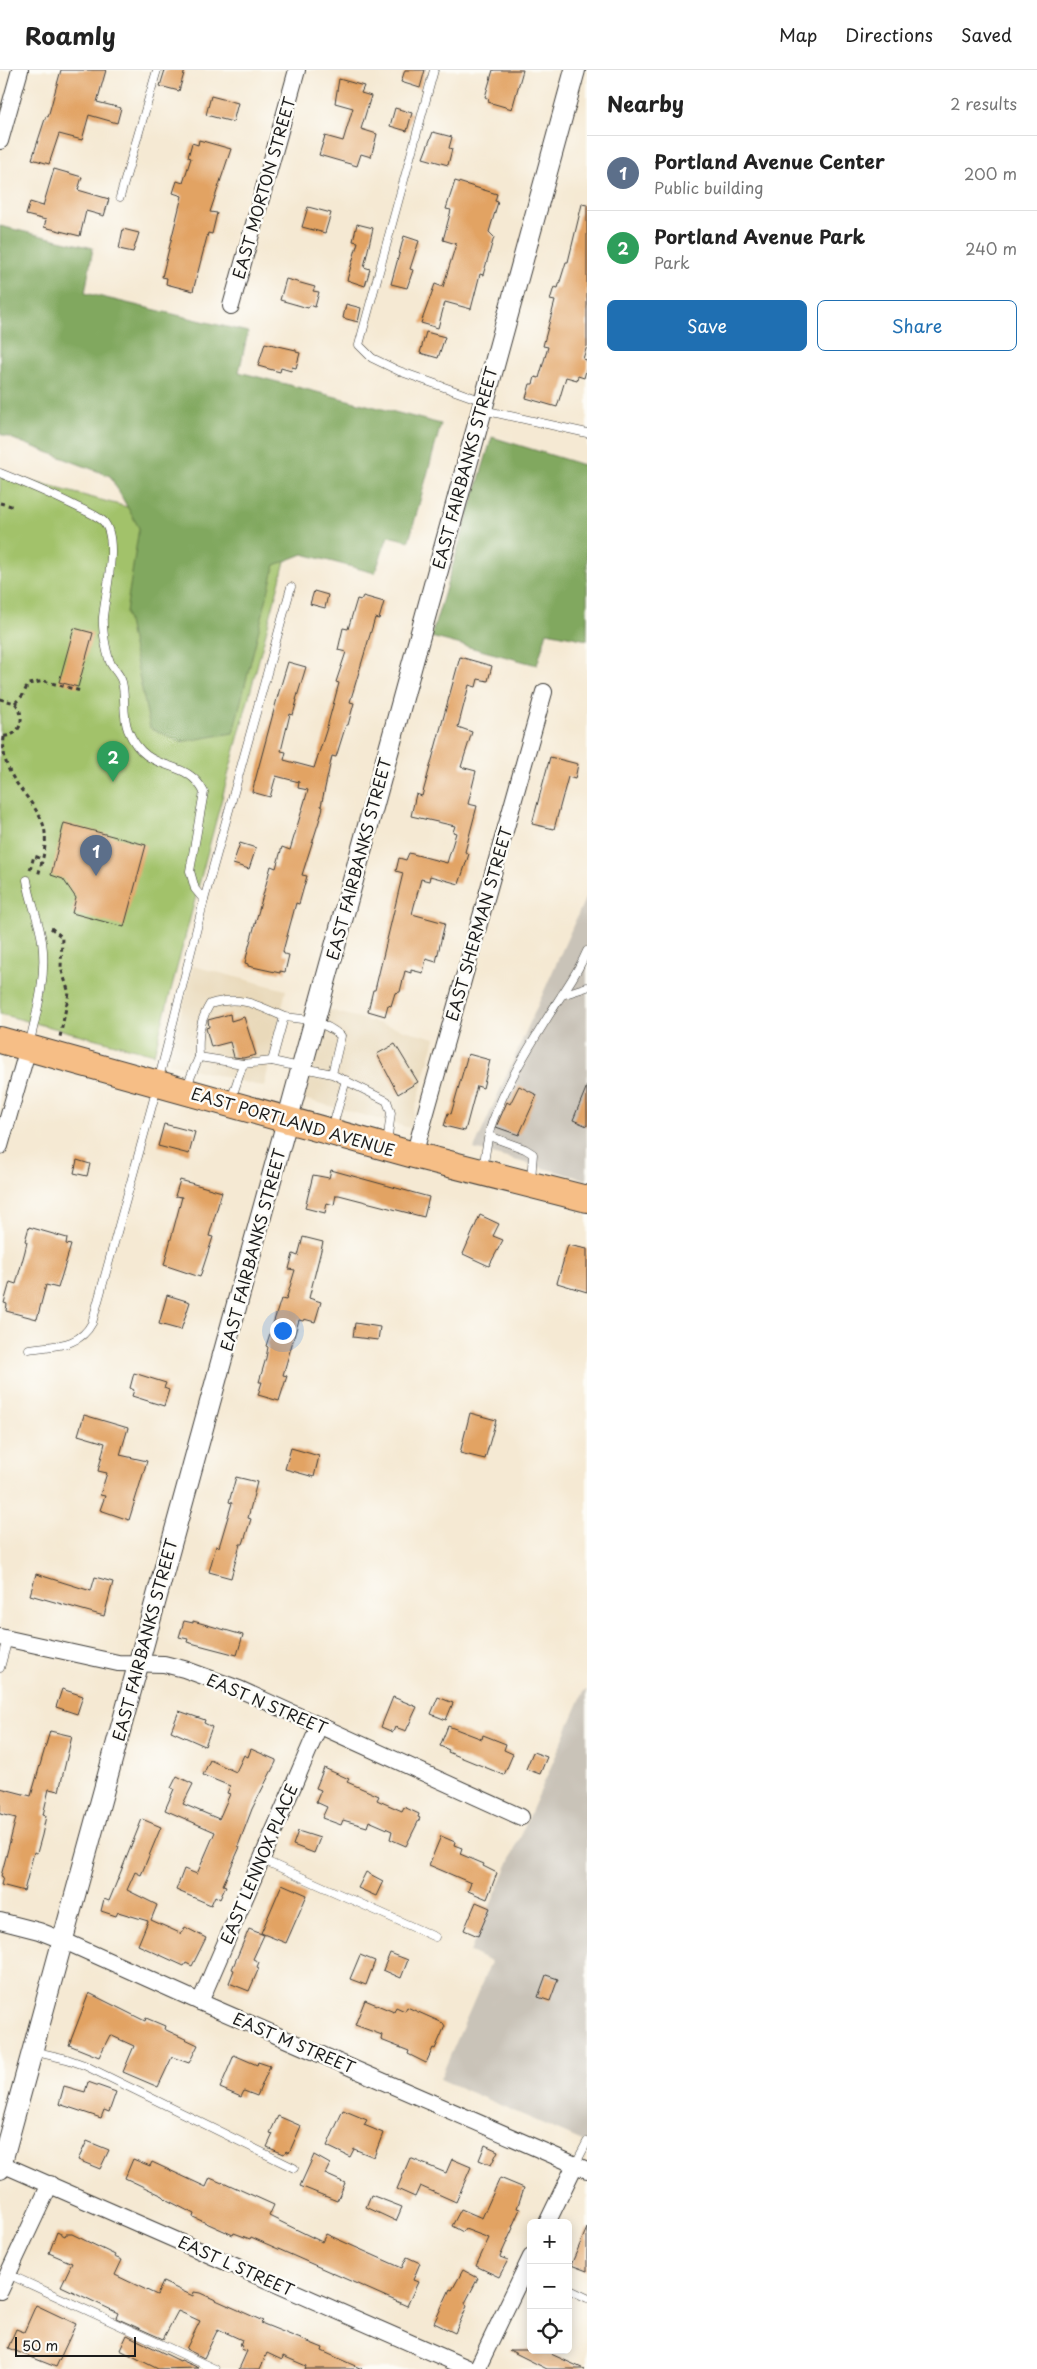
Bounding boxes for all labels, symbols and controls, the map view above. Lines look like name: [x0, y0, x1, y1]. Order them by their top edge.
text: Roamly: [25, 17, 116, 53]
text: Map: [779, 21, 817, 48]
text: Directions: [845, 21, 933, 48]
text: Saved: [961, 21, 1012, 48]
text: Nearby: [607, 87, 684, 119]
text: 2 results: [950, 91, 1017, 115]
street label: EAST MORTON STREET: [226, 94, 301, 282]
text: Portland Avenue Center: [654, 147, 885, 175]
text: 1: [619, 161, 627, 185]
text: 200 m: [964, 161, 1017, 185]
text: Public building: [654, 175, 764, 199]
text: Portland Avenue Park: [654, 222, 865, 250]
text: 2: [617, 236, 629, 260]
text: 240 m: [965, 236, 1017, 260]
text: Park: [654, 250, 690, 274]
button: Save: [607, 300, 807, 351]
button: Share: [817, 300, 1017, 351]
street label: EAST FAIRBANKS STREET: [425, 364, 503, 572]
pin: 2: [97, 741, 129, 782]
street label: EAST FAIRBANKS STREET: [319, 755, 397, 963]
street label: EAST SHERMAN STREET: [439, 824, 517, 1024]
pin: 1: [80, 835, 112, 876]
street label: EAST PORTLAND AVENUE: [189, 1080, 398, 1162]
street label: EAST FAIRBANKS STREET: [213, 1146, 291, 1354]
your location: [270, 1318, 296, 1344]
street label: EAST FAIRBANKS STREET: [105, 1536, 183, 1744]
street label: EAST N STREET: [203, 1667, 331, 1739]
street label: EAST LENNOX PLACE: [213, 1780, 303, 1948]
street label: EAST M STREET: [230, 2006, 359, 2079]
map controls: [527, 2219, 572, 2354]
button: +: [527, 2219, 572, 2264]
street label: EAST L STREET: [175, 2229, 298, 2301]
button: −: [527, 2264, 572, 2309]
button: locate: [527, 2309, 572, 2354]
scale bar: [15, 2334, 136, 2357]
text: 50 m: [22, 2335, 58, 2356]

